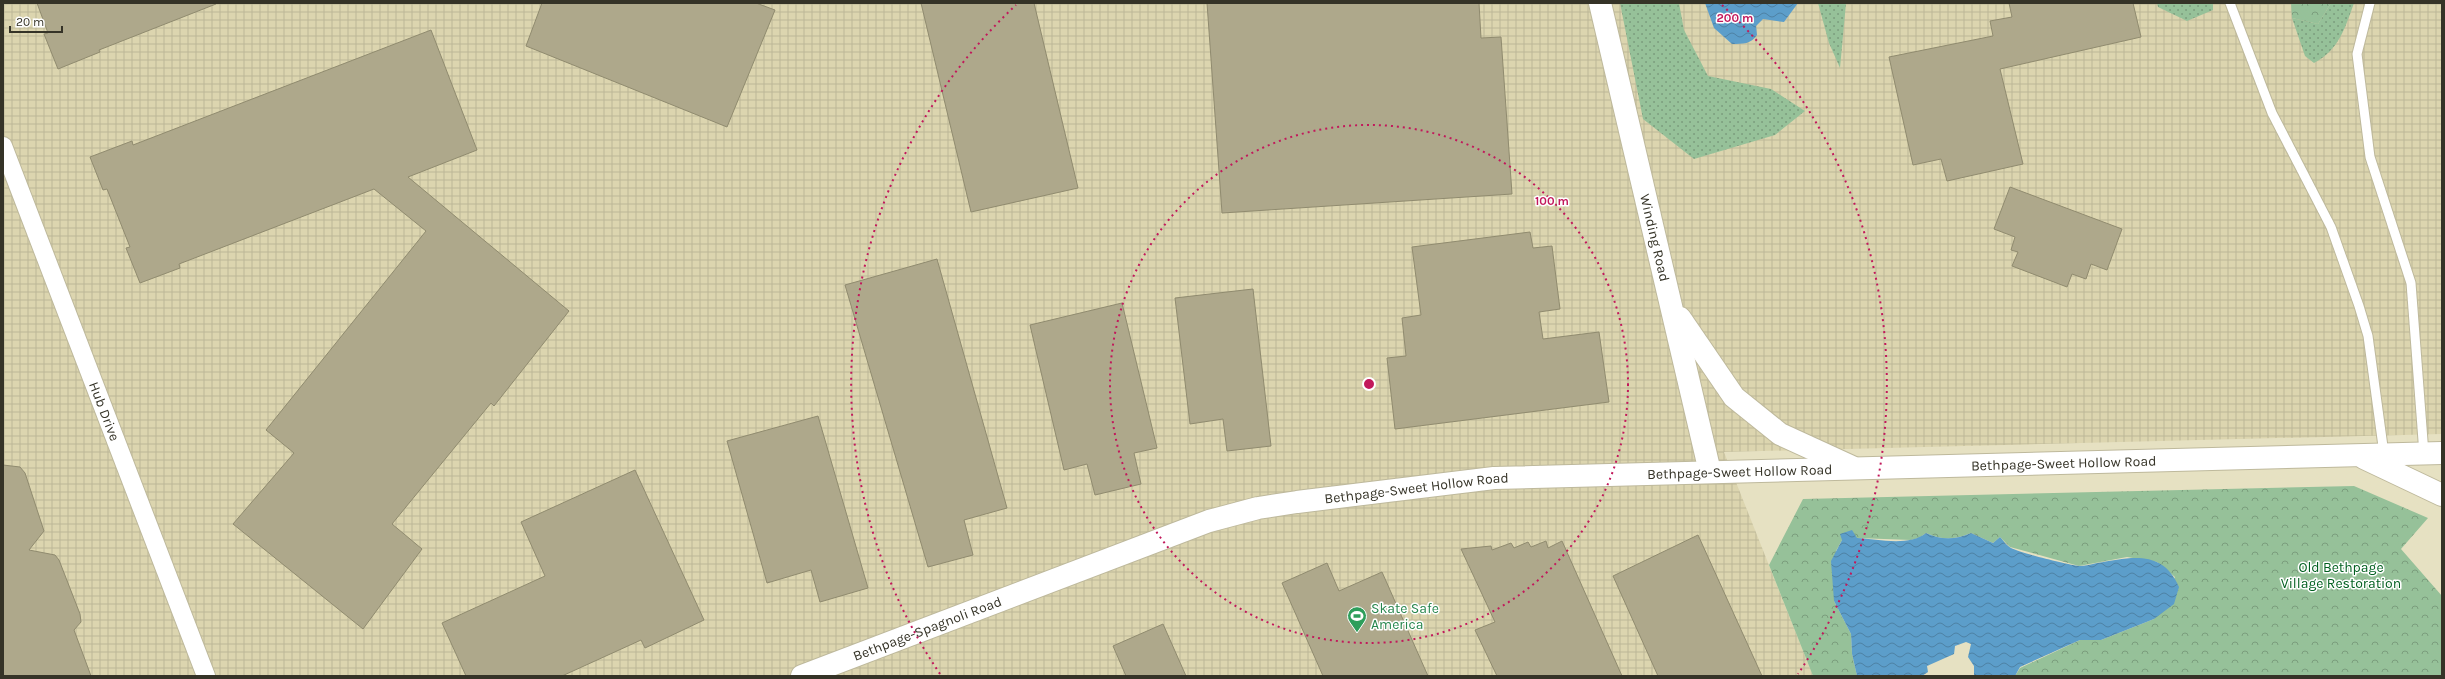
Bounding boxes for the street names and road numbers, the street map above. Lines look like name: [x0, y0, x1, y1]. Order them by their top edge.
street label: Winding Road: [1636, 192, 1673, 283]
street label: Hub Drive: [85, 379, 123, 443]
street label: Bethpage-Sweet Hollow Road: [1971, 453, 2157, 474]
street label: Bethpage-Sweet Hollow Road: [1647, 461, 1833, 483]
street label: Bethpage-Sweet Hollow Road: [1323, 470, 1509, 508]
street label: Bethpage-Spagnoli Road: [851, 593, 1004, 665]

